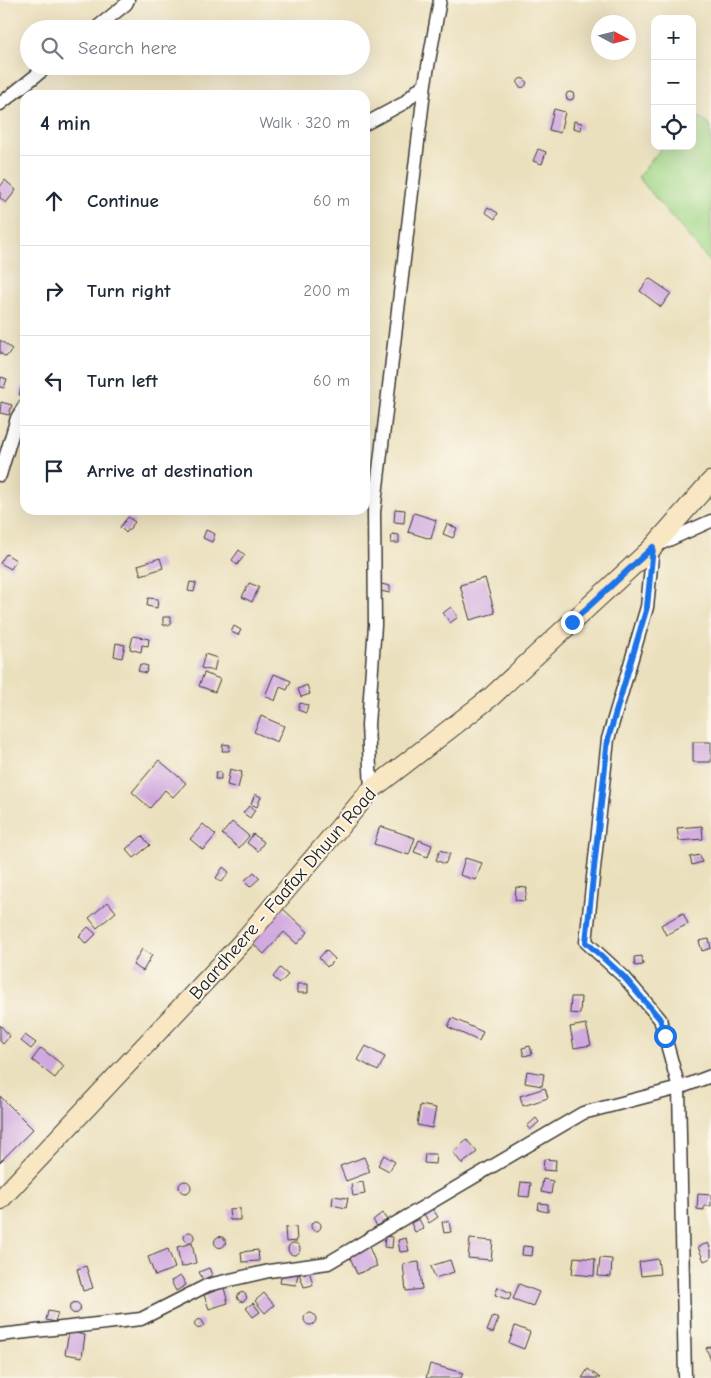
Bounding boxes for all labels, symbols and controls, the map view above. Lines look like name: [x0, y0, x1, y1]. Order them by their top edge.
north arrow: [591, 15, 636, 60]
map controls: [651, 15, 696, 150]
button: +: [651, 15, 696, 60]
search box: [20, 20, 370, 75]
icon: search: [38, 34, 66, 62]
text: Search here: [78, 37, 177, 59]
button: −: [651, 60, 696, 105]
button: locate: [651, 105, 696, 150]
text: 4 min: [40, 111, 91, 135]
text: Walk · 320 m: [259, 114, 350, 132]
icon: ahead: [40, 187, 68, 215]
text: Continue: [87, 190, 159, 212]
text: 60 m: [313, 192, 350, 210]
icon: right: [40, 277, 68, 305]
text: Turn right: [87, 280, 171, 302]
text: 200 m: [304, 282, 350, 300]
icon: left: [40, 367, 68, 395]
text: Turn left: [87, 370, 158, 392]
text: 60 m: [313, 372, 350, 390]
icon: arrive: [40, 457, 68, 485]
text: Arrive at destination: [87, 460, 253, 482]
route end: [561, 611, 584, 634]
street label: Baardheere - Faafax Dhuun Road: [185, 783, 381, 1004]
route start: [654, 1025, 677, 1048]

